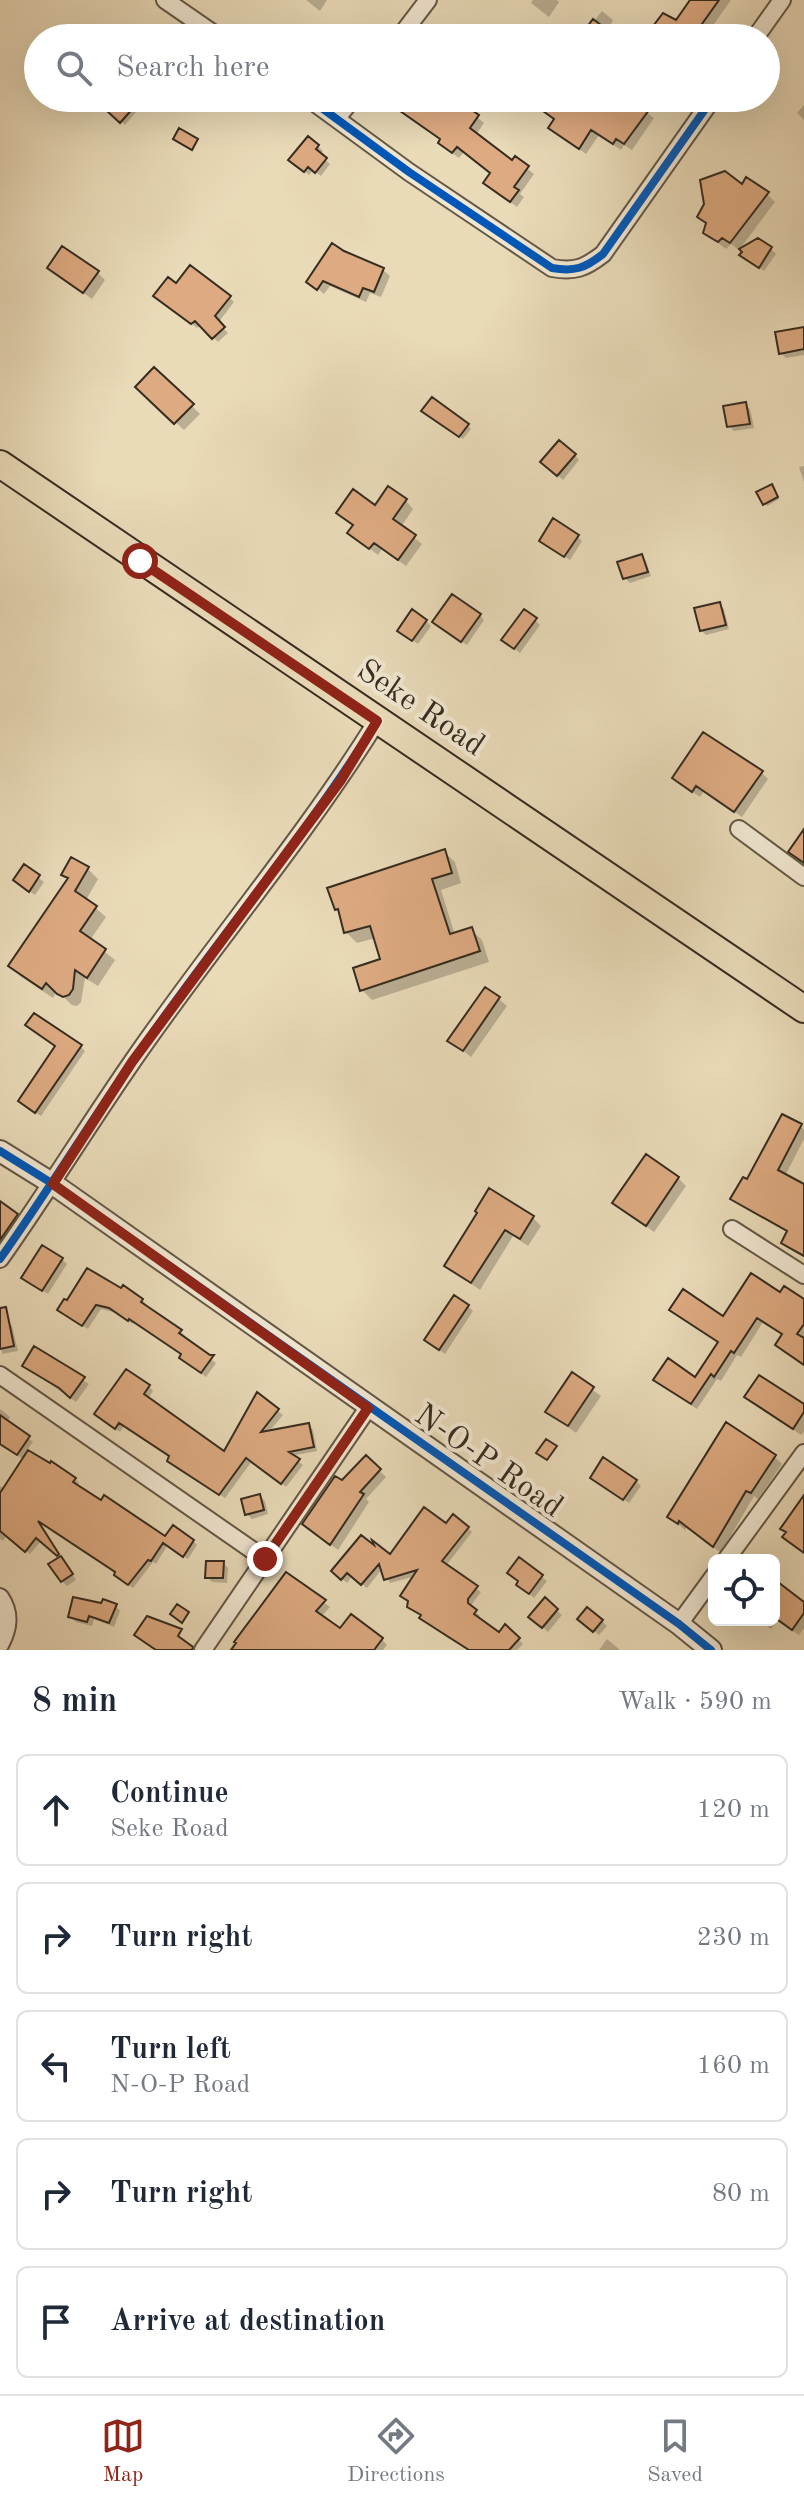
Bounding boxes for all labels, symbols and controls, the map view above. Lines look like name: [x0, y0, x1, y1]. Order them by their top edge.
search box: [24, 24, 780, 112]
icon: search: [52, 46, 96, 90]
text: Search here: [116, 53, 270, 83]
route start: [122, 543, 158, 579]
street label: Seke Road: [350, 655, 490, 763]
street label: N-O-P Road: [408, 1399, 568, 1525]
route end: [247, 1541, 283, 1577]
map controls: [708, 1554, 780, 1626]
button: locate: [708, 1554, 780, 1626]
text: 8 min: [32, 1685, 117, 1719]
text: Walk · 590 m: [618, 1689, 772, 1715]
text: Continue: [110, 1779, 229, 1809]
icon: ahead: [34, 1788, 78, 1832]
text: 120 m: [697, 1797, 770, 1823]
text: Seke Road: [110, 1816, 229, 1842]
icon: right: [34, 1916, 78, 1960]
text: Turn right: [110, 1923, 252, 1953]
text: 230 m: [697, 1925, 770, 1951]
text: Turn left: [110, 2035, 231, 2065]
icon: left: [34, 2044, 78, 2088]
text: 160 m: [697, 2053, 770, 2079]
text: N-O-P Road: [110, 2072, 250, 2098]
icon: right: [34, 2172, 78, 2216]
text: Turn right: [110, 2179, 252, 2209]
text: 80 m: [712, 2181, 770, 2207]
icon: arrive: [34, 2300, 78, 2344]
text: Arrive at destination: [110, 2307, 385, 2337]
tab: Map: [101, 2414, 145, 2489]
tab: Directions: [347, 2414, 445, 2489]
tab: Saved: [647, 2414, 703, 2489]

